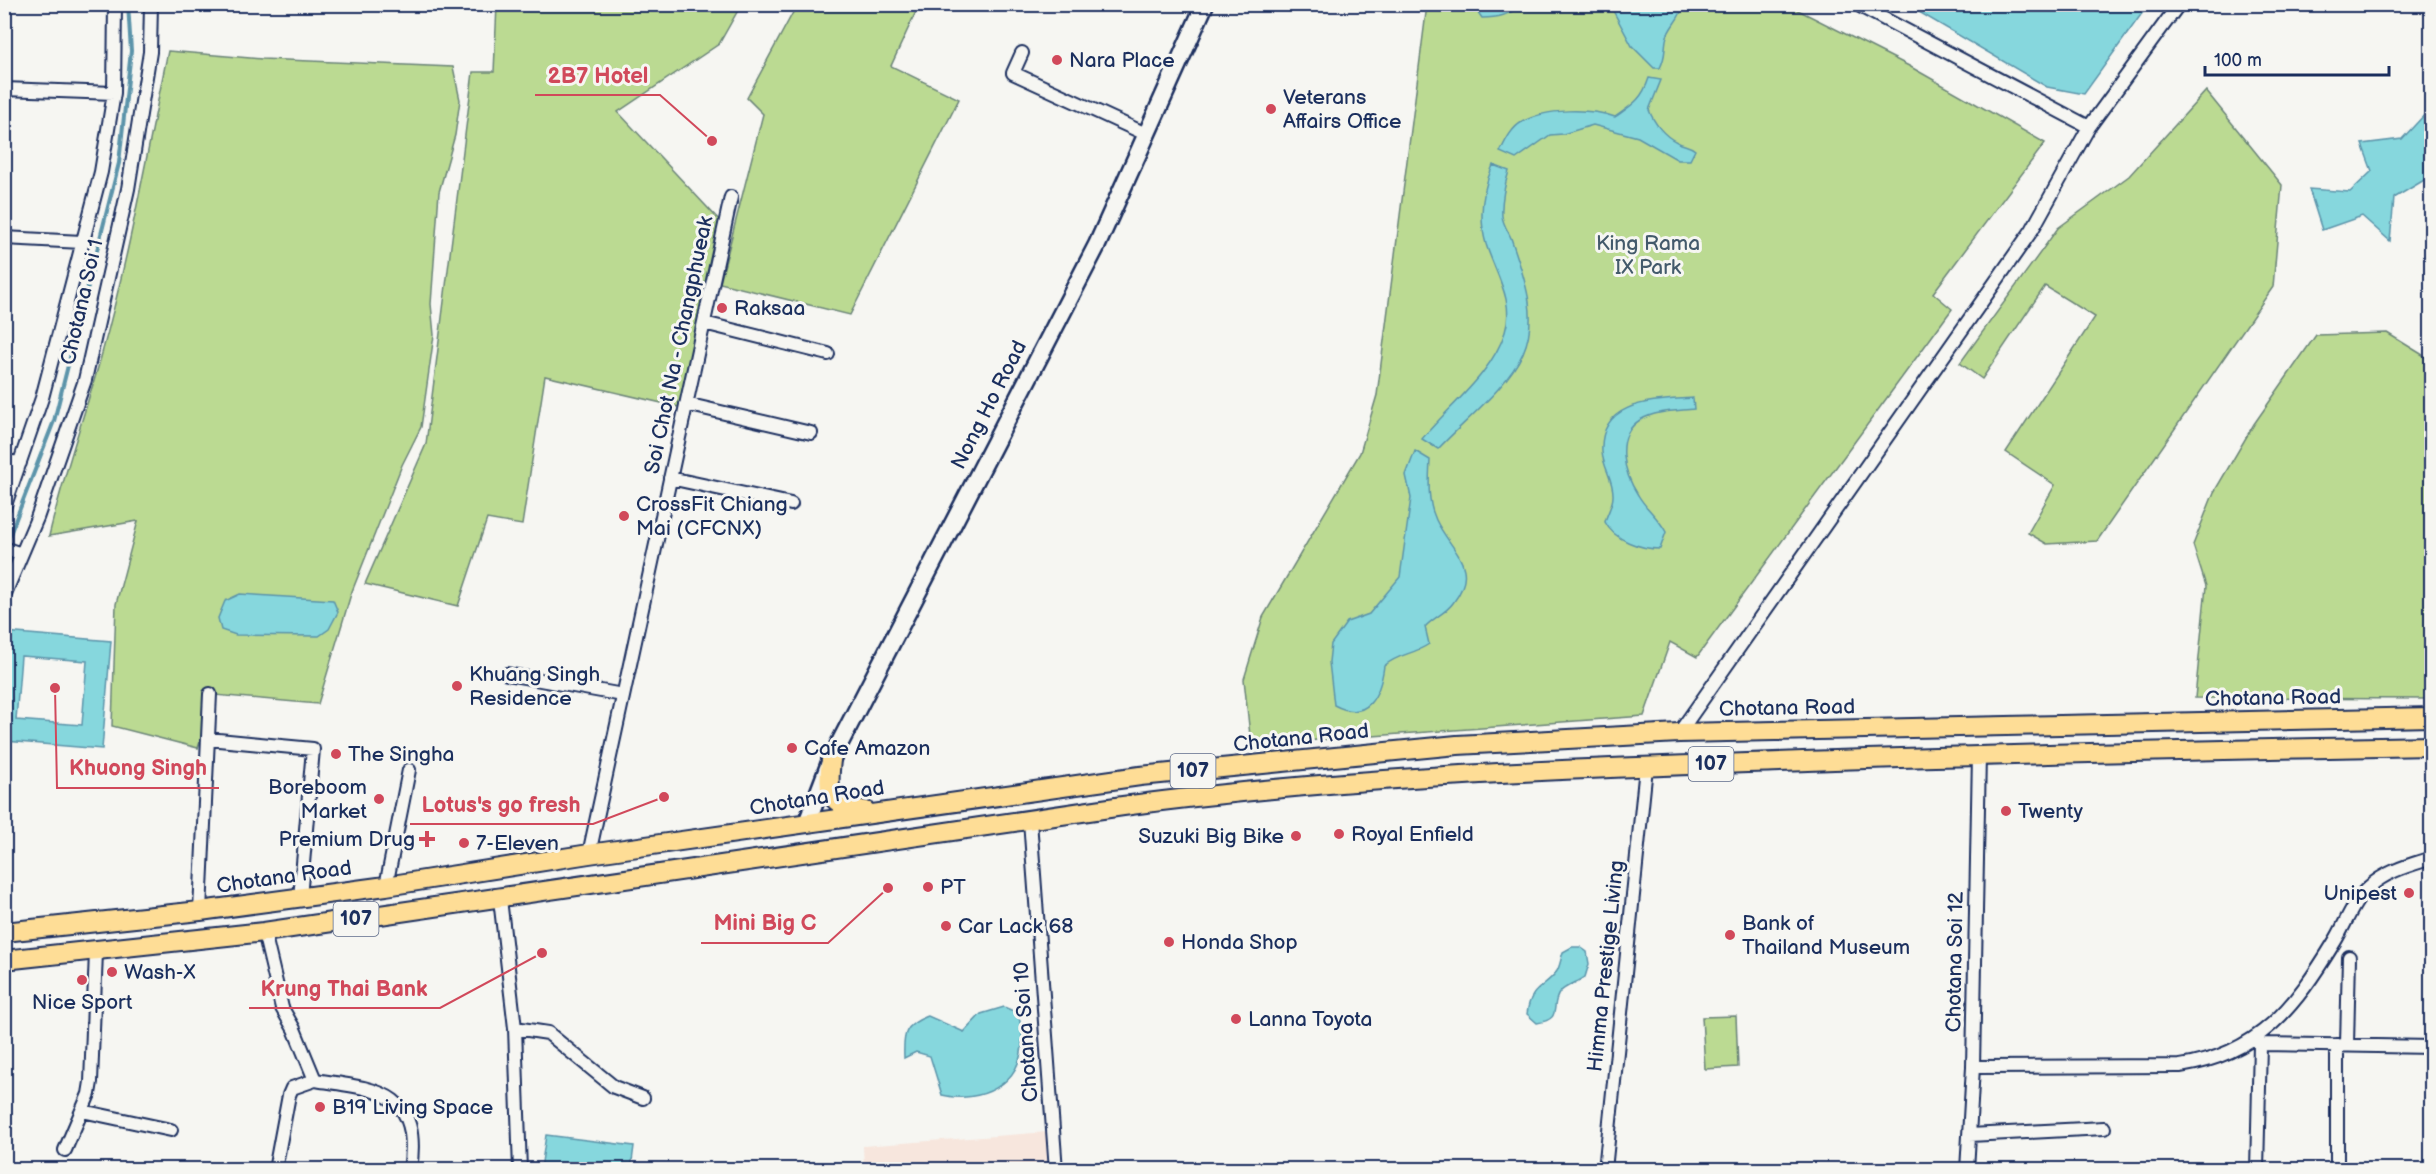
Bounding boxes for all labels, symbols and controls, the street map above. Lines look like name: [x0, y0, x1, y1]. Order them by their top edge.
scale bar: [2205, 39, 2390, 77]
place label: Nara Place: [1069, 48, 1175, 73]
text: 100 m: [2214, 50, 2262, 71]
marker: Nara Place: [1050, 53, 1064, 67]
callout: 2B7 Hotel: [535, 55, 660, 95]
text: 2B7 Hotel: [548, 63, 648, 90]
place label: Veterans Affairs Office: [1283, 85, 1401, 134]
marker: Veterans Affairs Office: [1264, 102, 1278, 116]
street label: Soi Chot Na - Changphueak: [639, 213, 719, 476]
park label: King Rama IX Park: [1596, 231, 1700, 280]
street label: Chotana Soi 1: [55, 237, 109, 367]
place label: Raksaa: [734, 296, 805, 321]
marker: Raksaa: [715, 301, 729, 315]
street label: Nong Ho Road: [946, 336, 1032, 474]
place label: CrossFit Chiang Mai (CFCNX): [636, 492, 788, 541]
marker: CrossFit Chiang Mai (CFCNX): [617, 509, 631, 523]
place label: Khuang Singh Residence: [469, 662, 600, 711]
marker: Khuang Singh Residence: [450, 679, 464, 693]
street label: Chotana Road: [2205, 684, 2341, 712]
street label: Chotana Road: [1719, 694, 1855, 722]
street label: Chotana Road: [1232, 718, 1370, 758]
place label: Cafe Amazon: [804, 736, 930, 761]
marker: Cafe Amazon: [785, 741, 799, 755]
place label: The Singha: [348, 742, 454, 767]
marker: The Singha: [329, 747, 343, 761]
road number: 107: [1688, 747, 1734, 781]
callout: Khuong Singh: [57, 748, 219, 788]
road number: 107: [1170, 754, 1216, 788]
text: Khuong Singh: [69, 755, 207, 782]
place label: Boreboom Market: [268, 775, 368, 824]
street label: Chotana Road: [748, 775, 886, 821]
callout: Lotus's go fresh: [410, 784, 593, 824]
marker: Boreboom Market: [372, 792, 386, 806]
text: Lotus's go fresh: [422, 792, 580, 819]
place label: Twenty: [2018, 799, 2083, 824]
marker: Twenty: [1999, 804, 2013, 818]
place label: Royal Enfield: [1351, 822, 1474, 847]
place label: Suzuki Big Bike: [1138, 824, 1284, 849]
place label: Premium Drug: [278, 827, 415, 852]
marker: Royal Enfield: [1332, 827, 1346, 841]
marker: Suzuki Big Bike: [1289, 829, 1303, 843]
place label: 7-Eleven: [476, 831, 559, 856]
marker: Premium Drug: [420, 832, 434, 846]
marker: 7-Eleven: [457, 836, 471, 850]
street label: Chotana Road: [215, 855, 353, 899]
street label: Himma Prestige Living: [1582, 859, 1630, 1073]
place label: PT: [940, 875, 966, 900]
marker: PT: [921, 880, 935, 894]
place label: Unipest: [2323, 881, 2398, 906]
marker: Unipest: [2402, 886, 2416, 900]
street label: Chotana Soi 12: [1941, 891, 1969, 1033]
road number: 107: [334, 902, 378, 936]
callout: Mini Big C: [701, 903, 828, 943]
text: Mini Big C: [714, 910, 816, 937]
place label: Bank of Thailand Museum: [1742, 911, 1910, 960]
place label: Car Lack 68: [958, 914, 1074, 939]
marker: Car Lack 68: [939, 919, 953, 933]
marker: Bank of Thailand Museum: [1723, 928, 1737, 942]
place label: Honda Shop: [1181, 930, 1298, 955]
marker: Honda Shop: [1162, 935, 1176, 949]
place label: Wash-X: [124, 960, 196, 985]
street label: Chotana Soi 10: [1009, 961, 1043, 1103]
marker: Wash-X: [105, 965, 119, 979]
callout: Krung Thai Bank: [249, 968, 440, 1008]
marker: Nice Sport: [75, 973, 89, 987]
text: Krung Thai Bank: [260, 976, 428, 1003]
place label: Nice Sport: [32, 990, 133, 1015]
place label: Lanna Toyota: [1248, 1007, 1372, 1032]
marker: Lanna Toyota: [1229, 1012, 1243, 1026]
place label: B19 Living Space: [332, 1095, 493, 1120]
marker: B19 Living Space: [313, 1100, 327, 1114]

